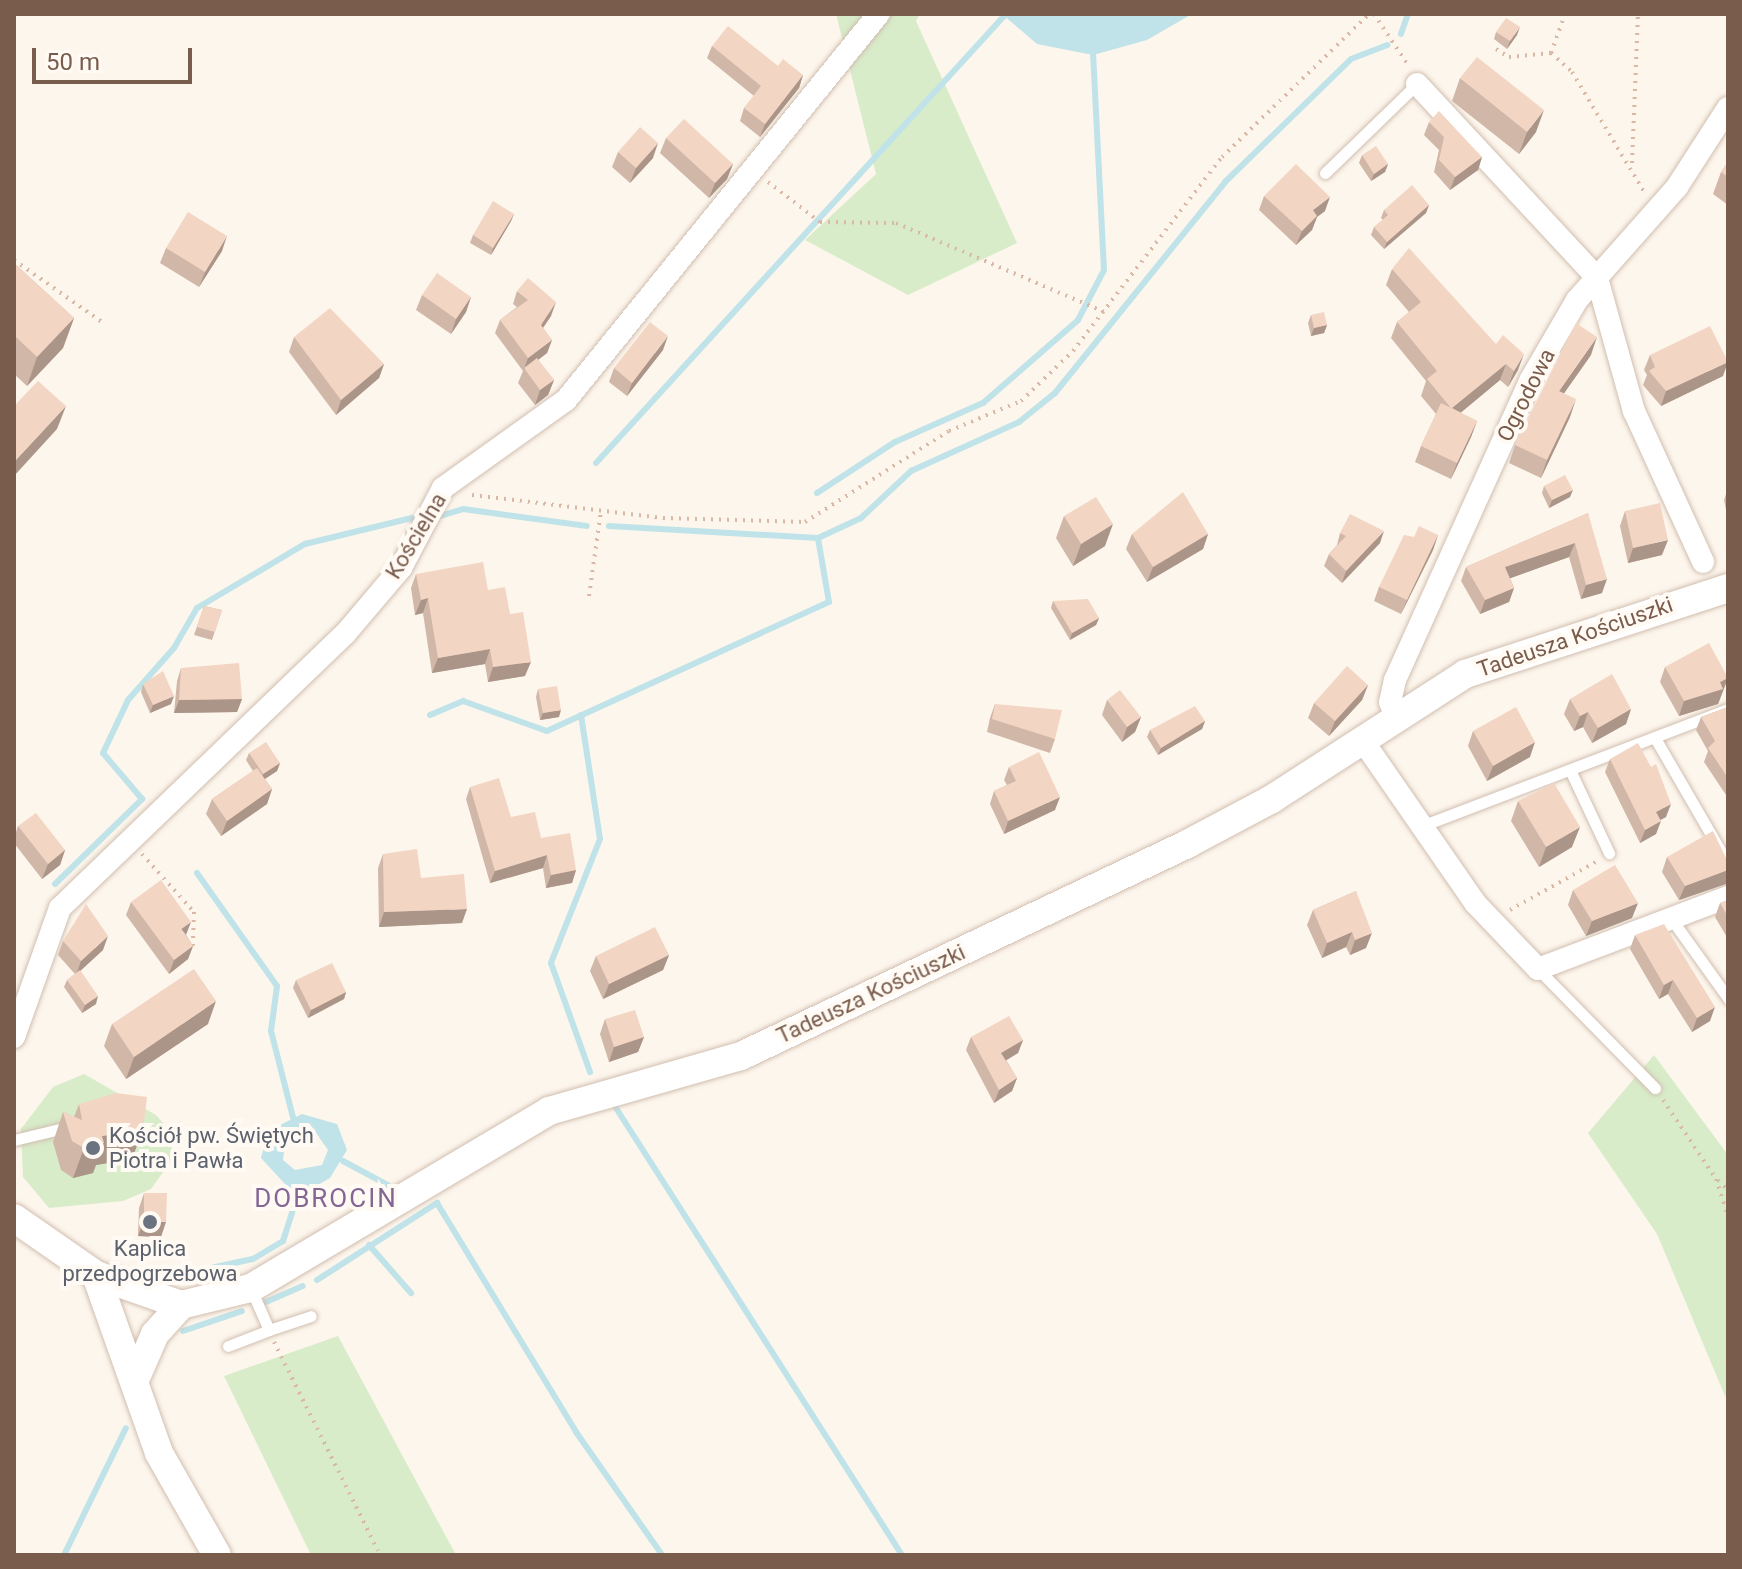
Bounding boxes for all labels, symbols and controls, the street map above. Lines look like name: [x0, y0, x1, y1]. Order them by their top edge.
scale bar: [36, 32, 196, 82]
text: 50 m: [46, 48, 100, 76]
street label: Ogrodowa: [1491, 344, 1561, 446]
street label: Kościelna: [380, 488, 452, 584]
street label: Tadeusza Kościuszki: [1474, 591, 1676, 683]
street label: Tadeusza Kościuszki: [773, 939, 969, 1049]
place label: Kościół pw. Świętych Piotra i Pawła: [109, 1122, 314, 1174]
marker: Kościół pw. Świętych Piotra i Pawła: [84, 1139, 102, 1157]
district label: DOBROCIN: [254, 1183, 398, 1215]
marker: Kaplica przedpogrzebowa: [141, 1213, 159, 1231]
place label: Kaplica przedpogrzebowa: [62, 1235, 238, 1286]

